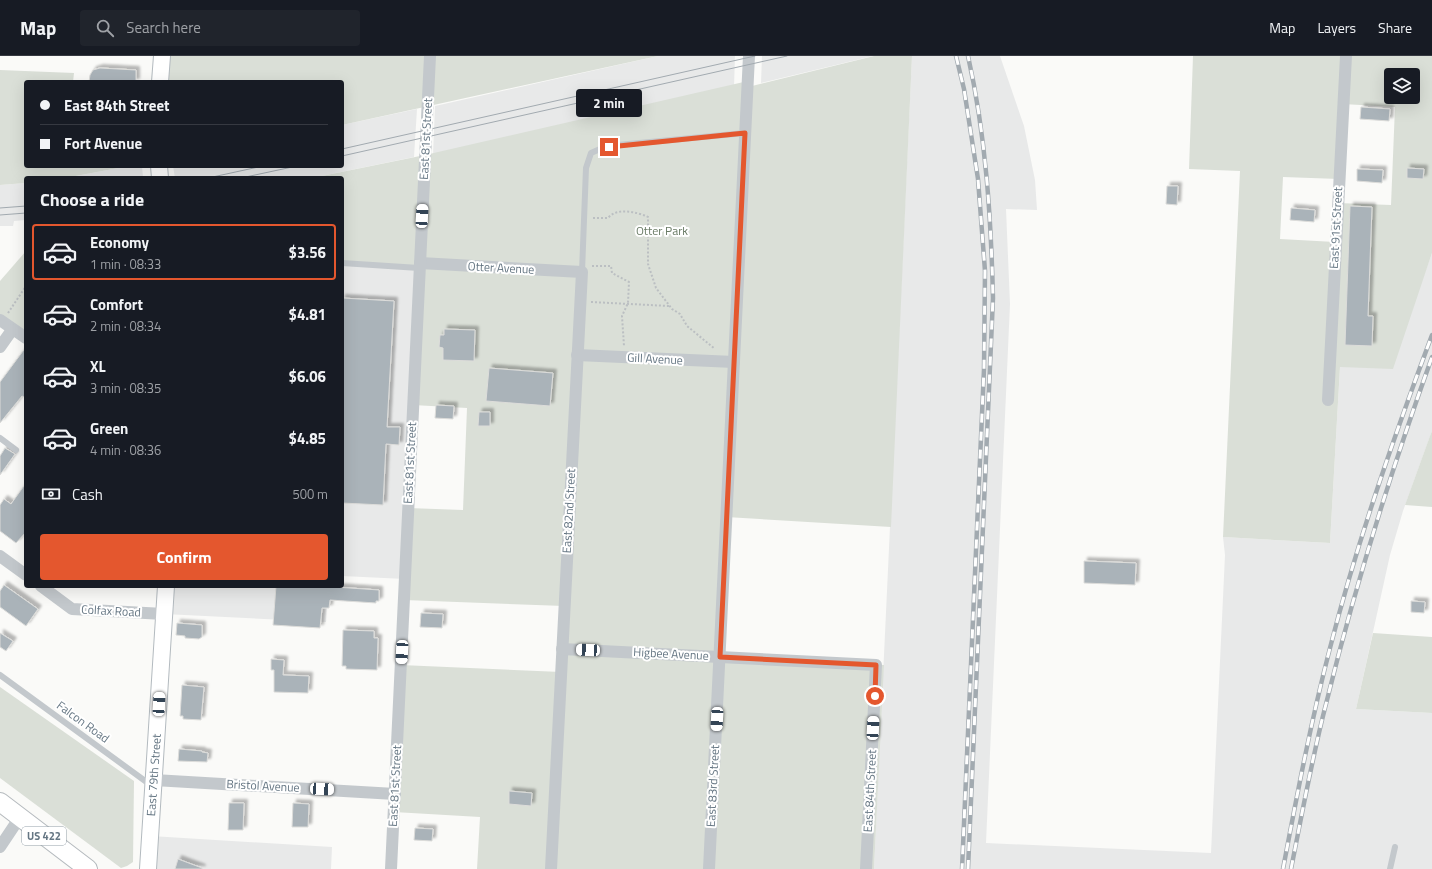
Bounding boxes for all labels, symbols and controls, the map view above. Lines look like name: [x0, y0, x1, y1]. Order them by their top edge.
search box: [80, 10, 360, 46]
text: Map: [20, 13, 56, 42]
text: Search here: [126, 16, 201, 39]
icon: search: [94, 17, 116, 39]
text: Map: [1269, 17, 1295, 38]
text: Layers: [1317, 17, 1356, 38]
text: Share: [1378, 17, 1412, 38]
map controls: [1384, 68, 1420, 104]
button: layers: [1384, 68, 1420, 104]
callout: 2 min: [576, 89, 642, 117]
text: 2 min: [593, 93, 625, 113]
text: East 84th Street: [64, 94, 170, 117]
street label: East 81st Street: [414, 97, 437, 180]
text: Fort Avenue: [64, 132, 142, 155]
route end: [600, 138, 618, 156]
text: Choose a ride: [40, 186, 144, 213]
street label: East 91st Street: [1324, 186, 1347, 269]
car: [415, 204, 429, 228]
park label: Otter Park: [636, 221, 688, 240]
text: Economy: [90, 231, 149, 254]
icon: car: [42, 234, 78, 270]
text: $3.56: [289, 241, 326, 264]
text: 1 min · 08:33: [90, 254, 161, 274]
street label: Otter Avenue: [467, 256, 535, 279]
text: Comfort: [90, 293, 143, 316]
icon: car: [42, 296, 78, 332]
text: $4.81: [289, 303, 326, 326]
text: 2 min · 08:34: [90, 316, 161, 336]
street label: Gill Avenue: [627, 348, 683, 369]
text: XL: [90, 355, 106, 378]
icon: car: [42, 358, 78, 394]
text: $6.06: [289, 365, 326, 388]
text: 3 min · 08:35: [90, 378, 161, 398]
text: Green: [90, 417, 128, 440]
icon: car: [42, 420, 78, 456]
street label: East 81st Street: [398, 421, 421, 504]
text: $4.85: [289, 427, 326, 450]
text: 4 min · 08:36: [90, 440, 161, 460]
street label: East 82nd Street: [557, 467, 580, 554]
icon: cash: [40, 483, 62, 505]
text: Cash: [72, 483, 103, 506]
text: 500 m: [292, 484, 328, 504]
button: Confirm: [40, 534, 328, 580]
street label: Colfax Road: [81, 599, 141, 622]
car: [395, 640, 409, 664]
street label: Higbee Avenue: [633, 642, 709, 665]
car: [576, 643, 600, 657]
route start: [866, 687, 884, 705]
car: [152, 692, 166, 716]
street label: Falcon Road: [53, 696, 114, 747]
car: [710, 707, 724, 731]
car: [866, 716, 880, 740]
street label: East 79th Street: [141, 732, 166, 817]
street label: East 81st Street: [383, 744, 406, 827]
street label: East 83rd Street: [701, 744, 724, 828]
street label: East 84th Street: [858, 748, 881, 833]
street label: Bristol Avenue: [226, 774, 300, 797]
car: [310, 782, 334, 796]
road number: US 422: [22, 827, 66, 845]

